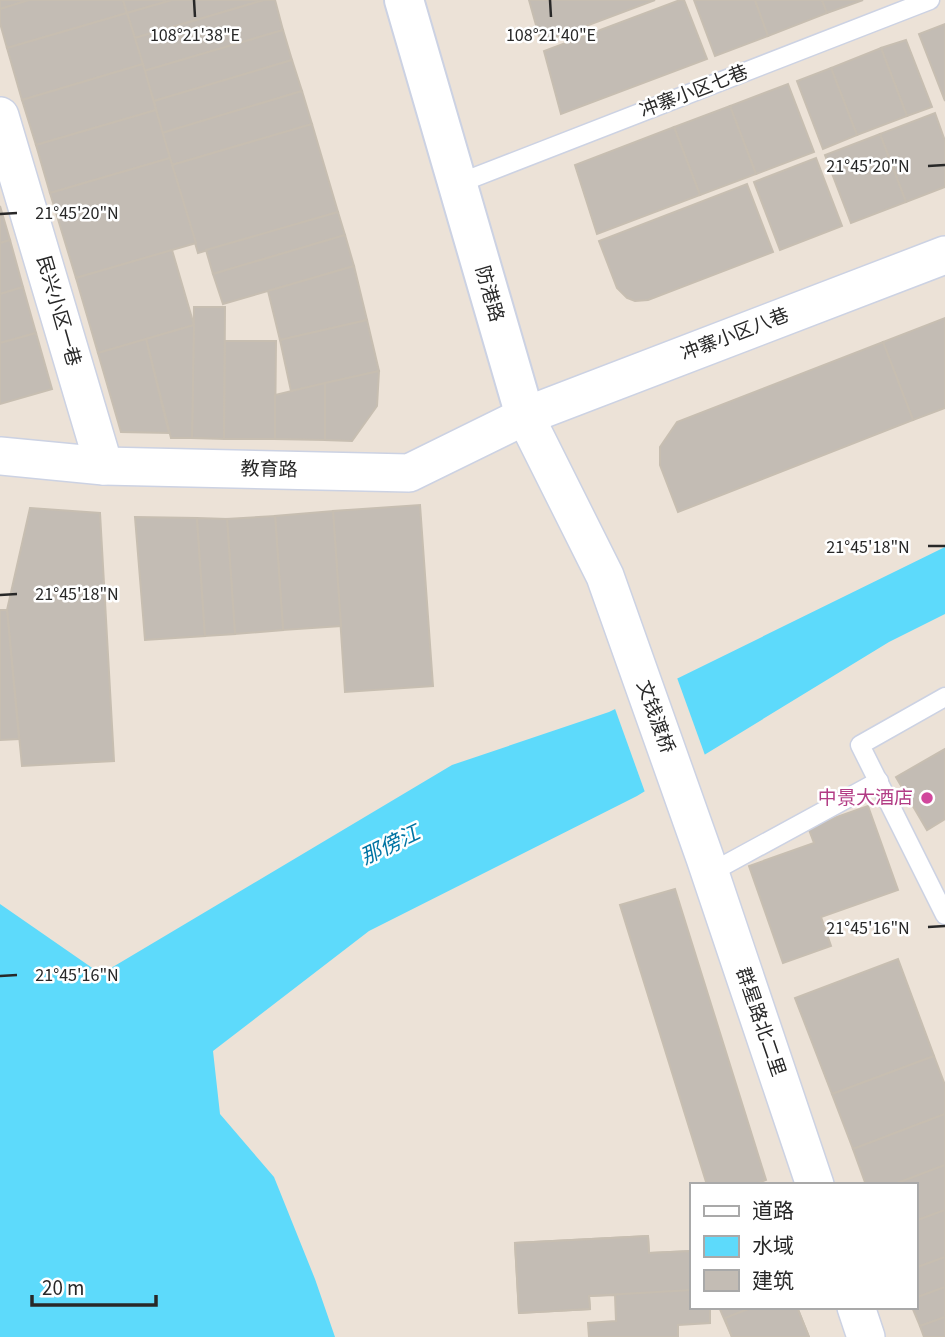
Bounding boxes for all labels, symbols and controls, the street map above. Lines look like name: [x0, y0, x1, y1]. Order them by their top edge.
text: 108°21'38"E: [150, 23, 240, 48]
text: 108°21'40"E: [506, 23, 596, 48]
street label: 冲寨小区七巷: [636, 59, 752, 125]
text: 21°45'20"N: [826, 154, 910, 179]
text: 21°45'20"N: [35, 201, 119, 226]
street label: 民兴小区一巷: [29, 252, 87, 370]
street label: 防港路: [468, 263, 510, 325]
street label: 冲寨小区八巷: [677, 302, 793, 368]
street label: 教育路: [240, 456, 298, 484]
text: 21°45'18"N: [826, 535, 910, 560]
text: 21°45'18"N: [35, 582, 119, 607]
street label: 文钱渡桥: [629, 677, 681, 757]
place label: 中景大酒店: [818, 785, 913, 812]
marker: 中景大酒店: [919, 790, 935, 806]
water label: 那傍江: [355, 817, 427, 872]
text: 21°45'16"N: [826, 916, 910, 941]
text: 21°45'16"N: [35, 963, 119, 988]
street label: 群星路北二里: [729, 964, 791, 1080]
legend: [690, 1183, 917, 1309]
text: 道路: [752, 1196, 794, 1226]
text: 水域: [752, 1231, 794, 1261]
scale bar: [32, 1264, 156, 1308]
text: 建筑: [752, 1266, 794, 1296]
text: 20 m: [42, 1273, 84, 1303]

